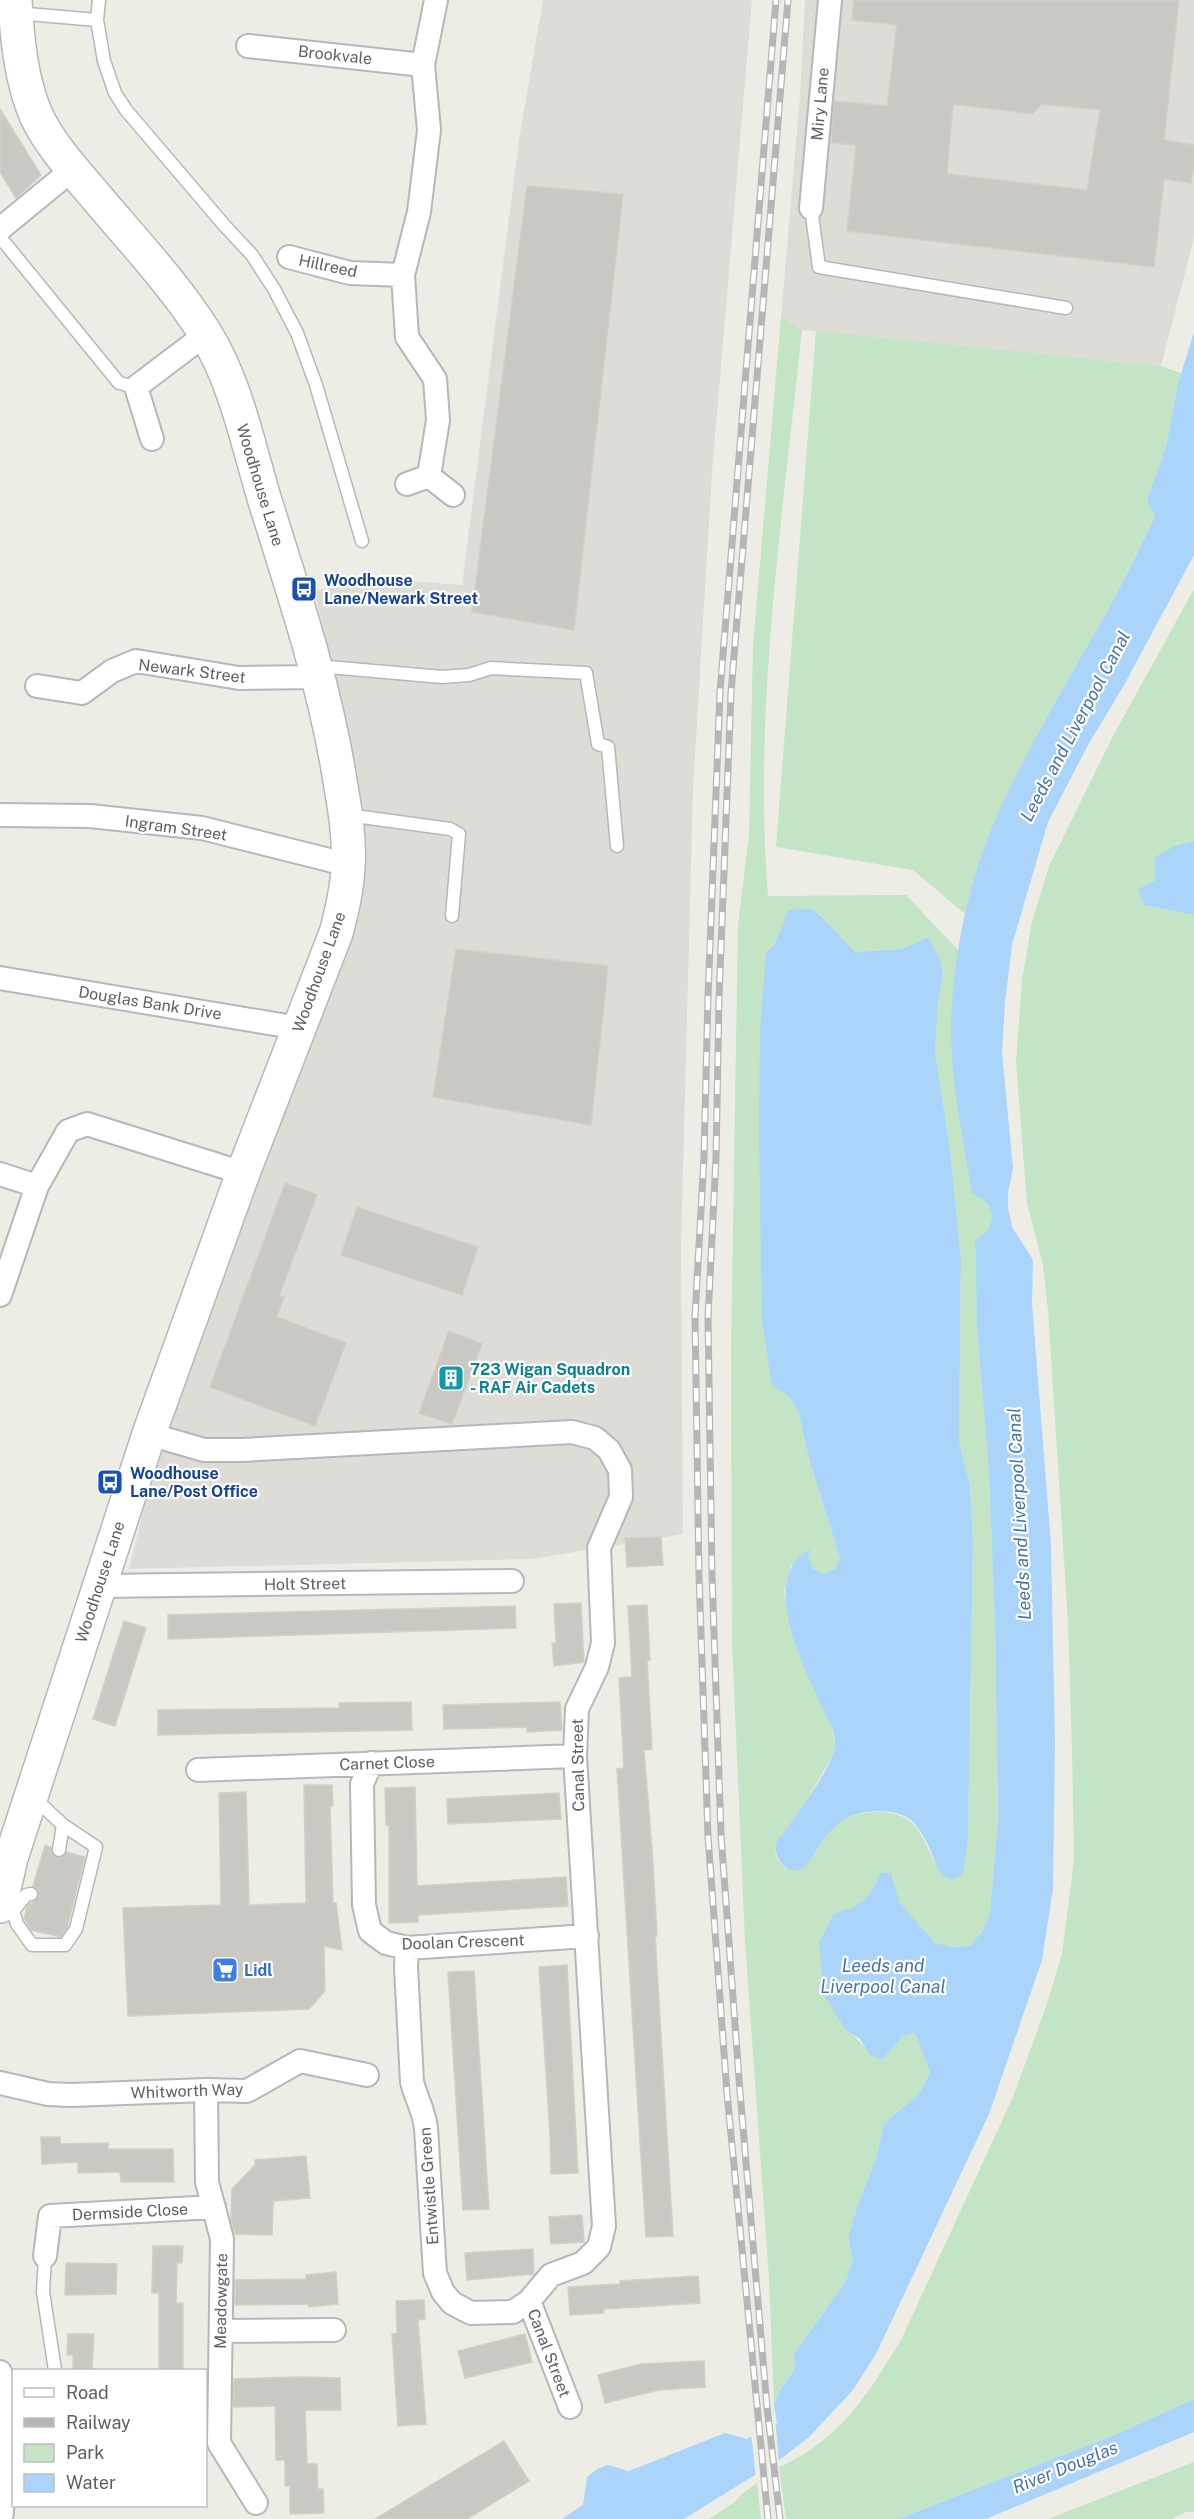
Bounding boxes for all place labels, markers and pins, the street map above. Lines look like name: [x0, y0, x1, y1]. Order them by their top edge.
place label: Woodhouse Lane/Newark Street: [324, 571, 478, 608]
bus stop icon: Woodhouse Lane/Newark Street: [289, 574, 319, 604]
place label: 723 Wigan Squadron - RAF Air Cadets: [470, 1360, 630, 1397]
building icon: 723 Wigan Squadron - RAF Air Cadets: [436, 1363, 466, 1393]
place label: Woodhouse Lane/Post Office: [130, 1464, 258, 1501]
bus stop icon: Woodhouse Lane/Post Office: [95, 1467, 125, 1497]
supermarket icon: Lidl: [210, 1955, 240, 1985]
place label: Lidl: [244, 1961, 273, 1980]

